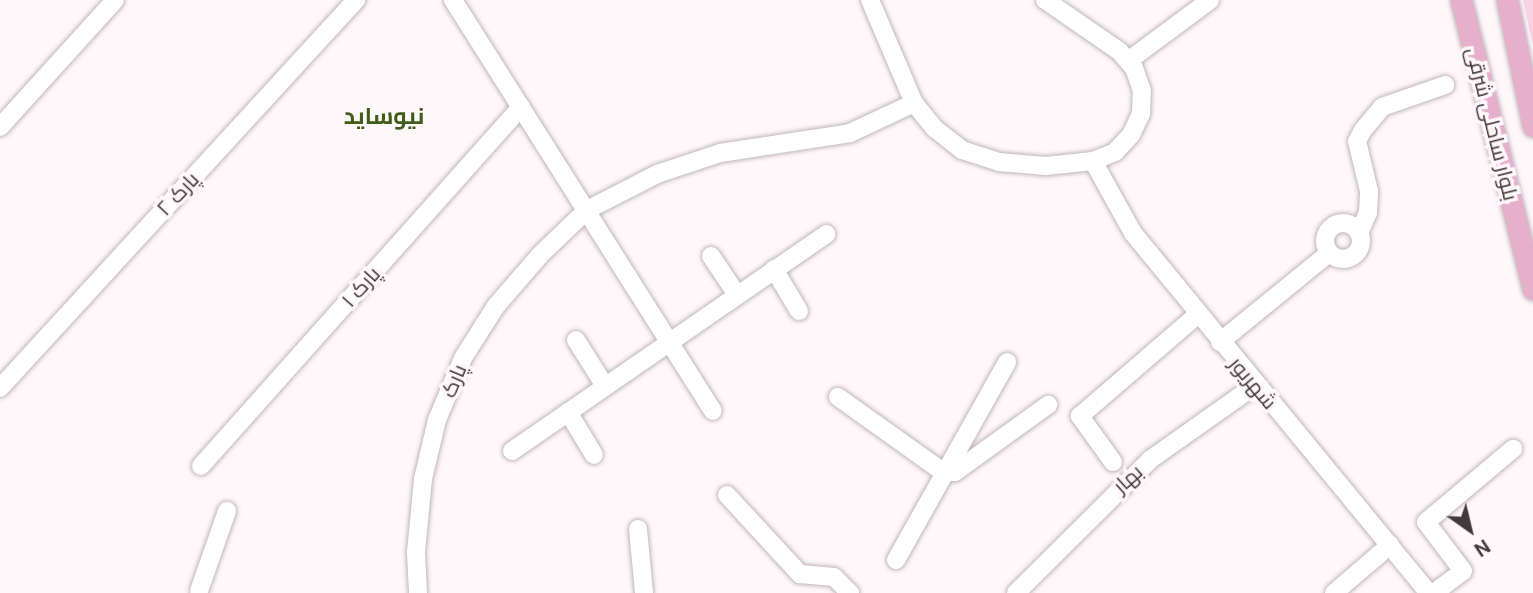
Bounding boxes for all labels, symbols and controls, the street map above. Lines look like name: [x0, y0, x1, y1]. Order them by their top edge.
street label: بلوار ساحلی شرقی: [1461, 45, 1523, 203]
district label: نیوساید: [344, 102, 424, 130]
street label: پارک ۲: [152, 167, 204, 221]
street label: پارک ۱: [336, 262, 386, 312]
street label: شهریور: [1224, 352, 1282, 414]
street label: پارک: [436, 361, 472, 401]
street label: بهار: [1108, 459, 1148, 499]
north arrow: [1435, 495, 1505, 565]
text: N: [1469, 534, 1495, 562]

